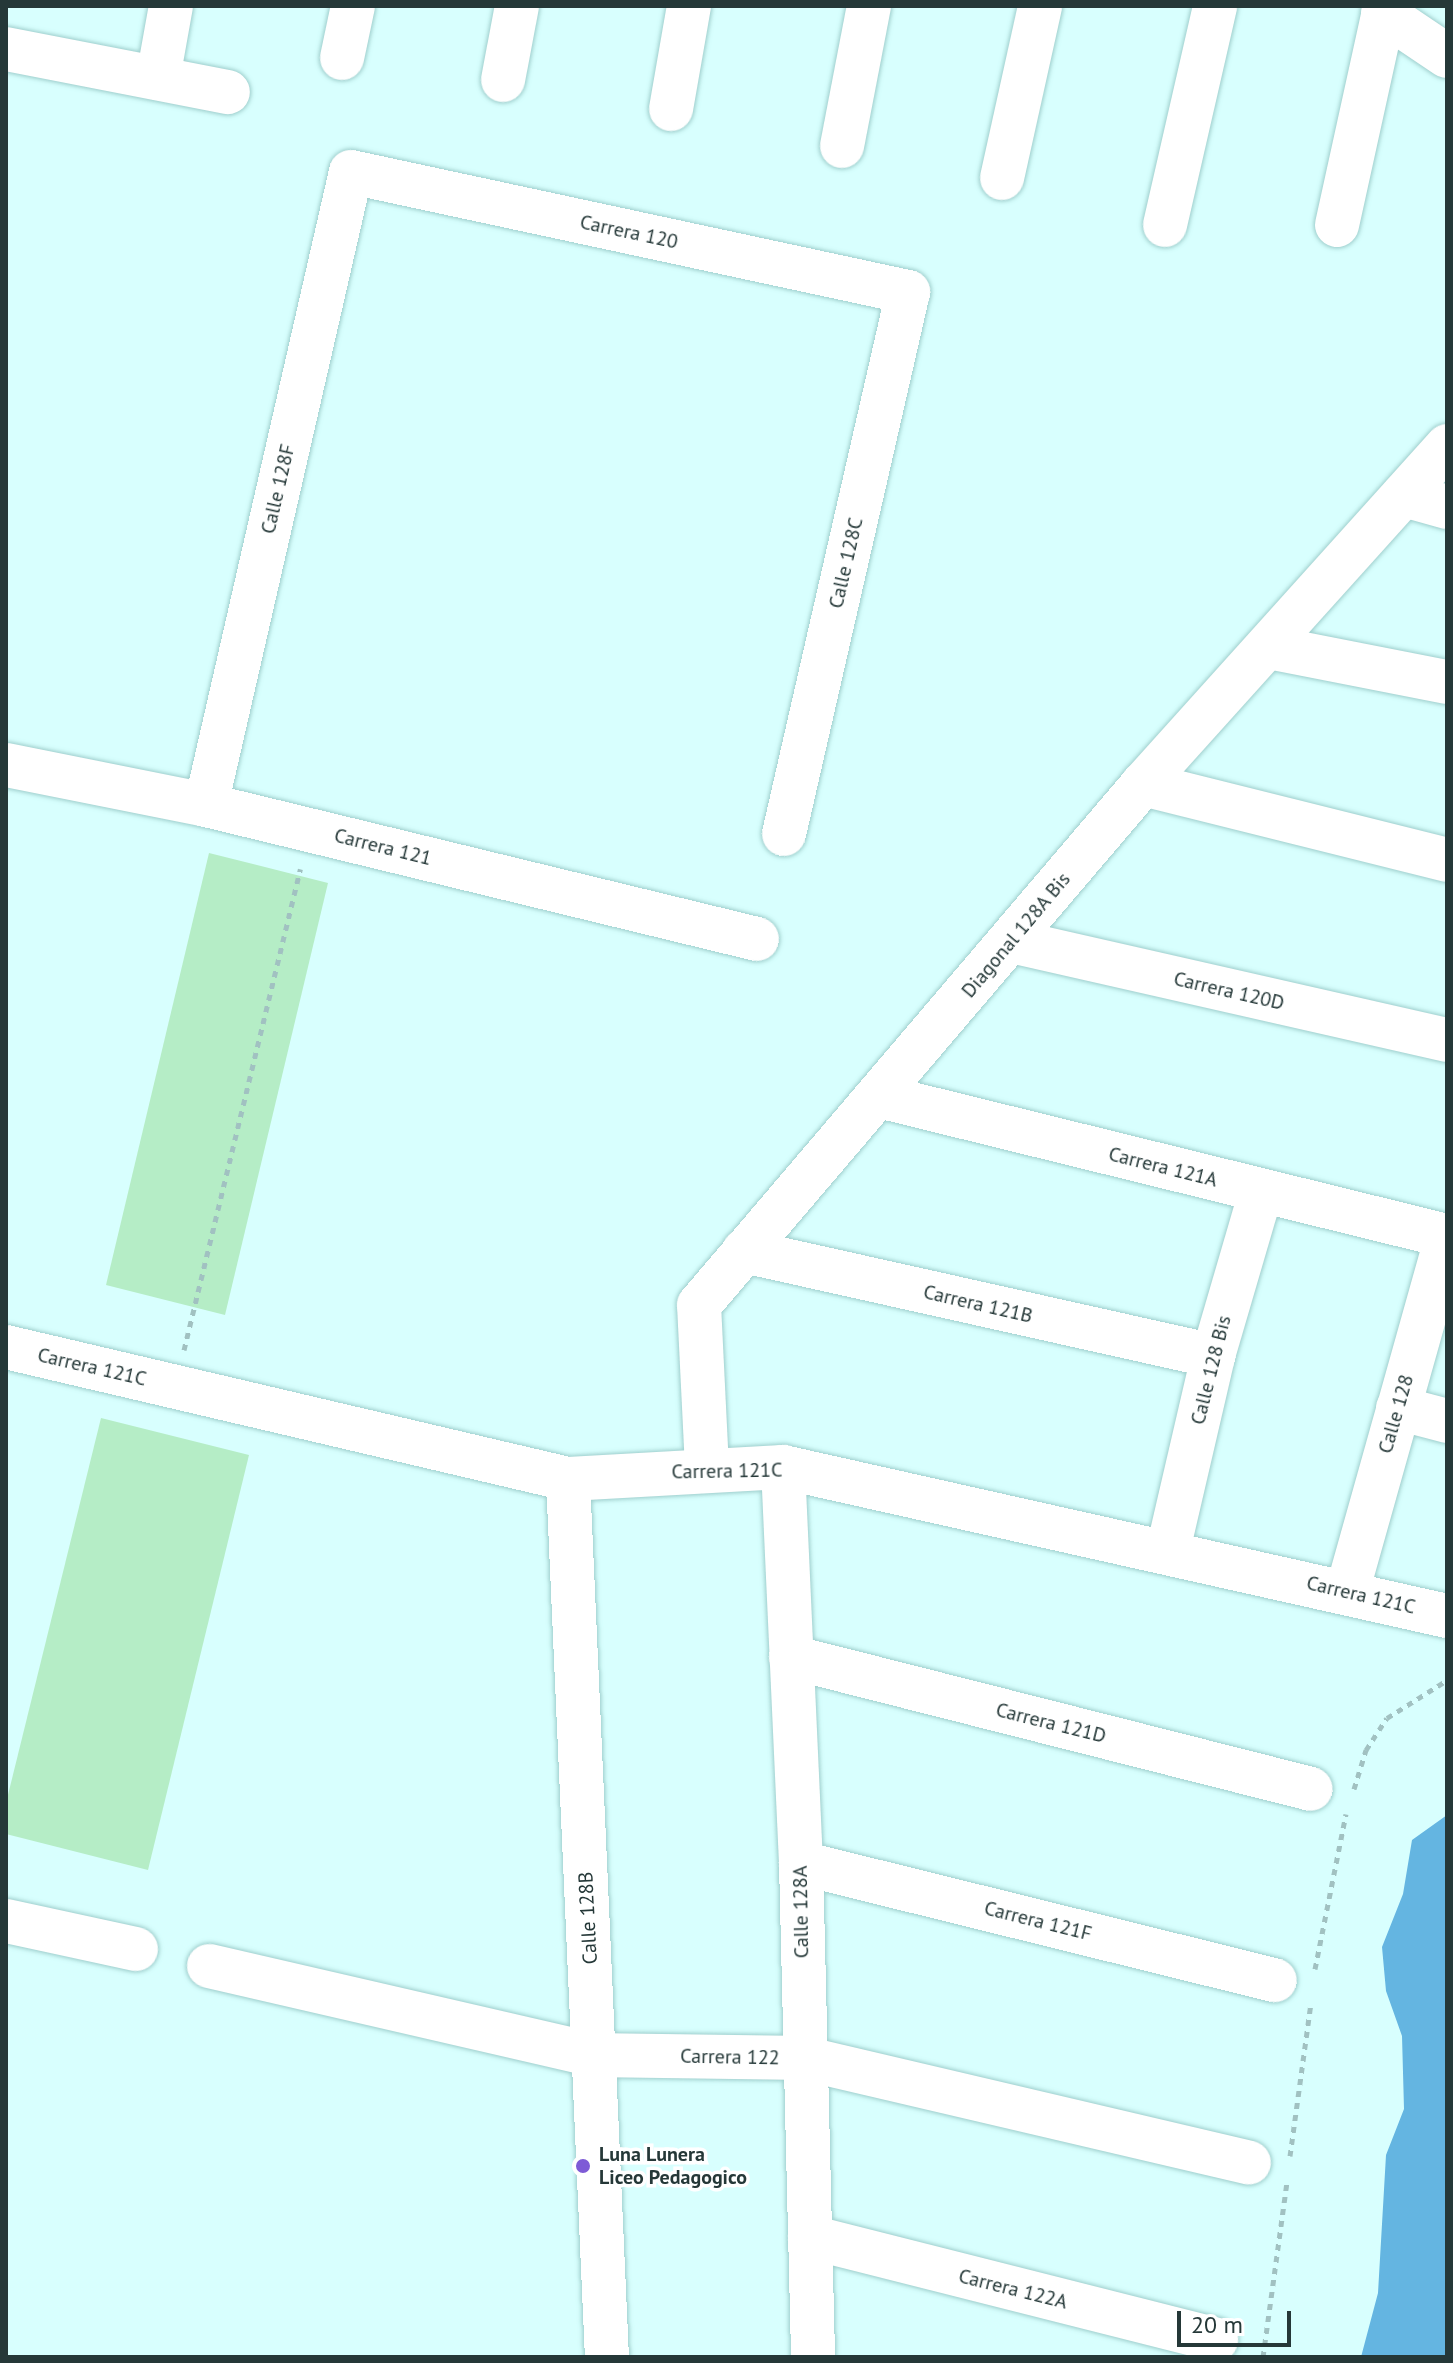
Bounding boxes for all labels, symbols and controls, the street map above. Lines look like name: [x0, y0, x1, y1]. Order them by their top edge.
street label: Carrera 120: [578, 210, 680, 254]
street label: Calle 128F: [256, 442, 300, 536]
street label: Calle 128C: [824, 515, 868, 611]
street label: Carrera 121: [332, 823, 434, 871]
street label: Diagonal 128A Bis: [956, 867, 1076, 1003]
street label: Carrera 120D: [1171, 967, 1287, 1015]
street label: Carrera 121A: [1106, 1142, 1220, 1192]
street label: Carrera 121B: [921, 1280, 1035, 1328]
street label: Calle 128 Bis: [1186, 1313, 1236, 1427]
street label: Carrera 121C: [35, 1343, 149, 1391]
street label: Calle 128: [1373, 1372, 1419, 1456]
street label: Carrera 121C: [671, 1458, 783, 1484]
street label: Carrera 121C: [1304, 1571, 1418, 1619]
street label: Carrera 121D: [993, 1698, 1109, 1748]
street label: Calle 128A: [788, 1866, 814, 1958]
street label: Calle 128B: [574, 1871, 602, 1965]
street label: Carrera 121F: [982, 1896, 1094, 1946]
street label: Carrera 122: [680, 2044, 780, 2070]
place label: Luna Lunera Liceo Pedagogico: [599, 2142, 747, 2189]
marker: Luna Lunera Liceo Pedagogico: [574, 2157, 592, 2175]
street label: Carrera 122A: [956, 2264, 1070, 2314]
scale bar: [1181, 2295, 1295, 2345]
text: 20 m: [1191, 2309, 1243, 2340]

